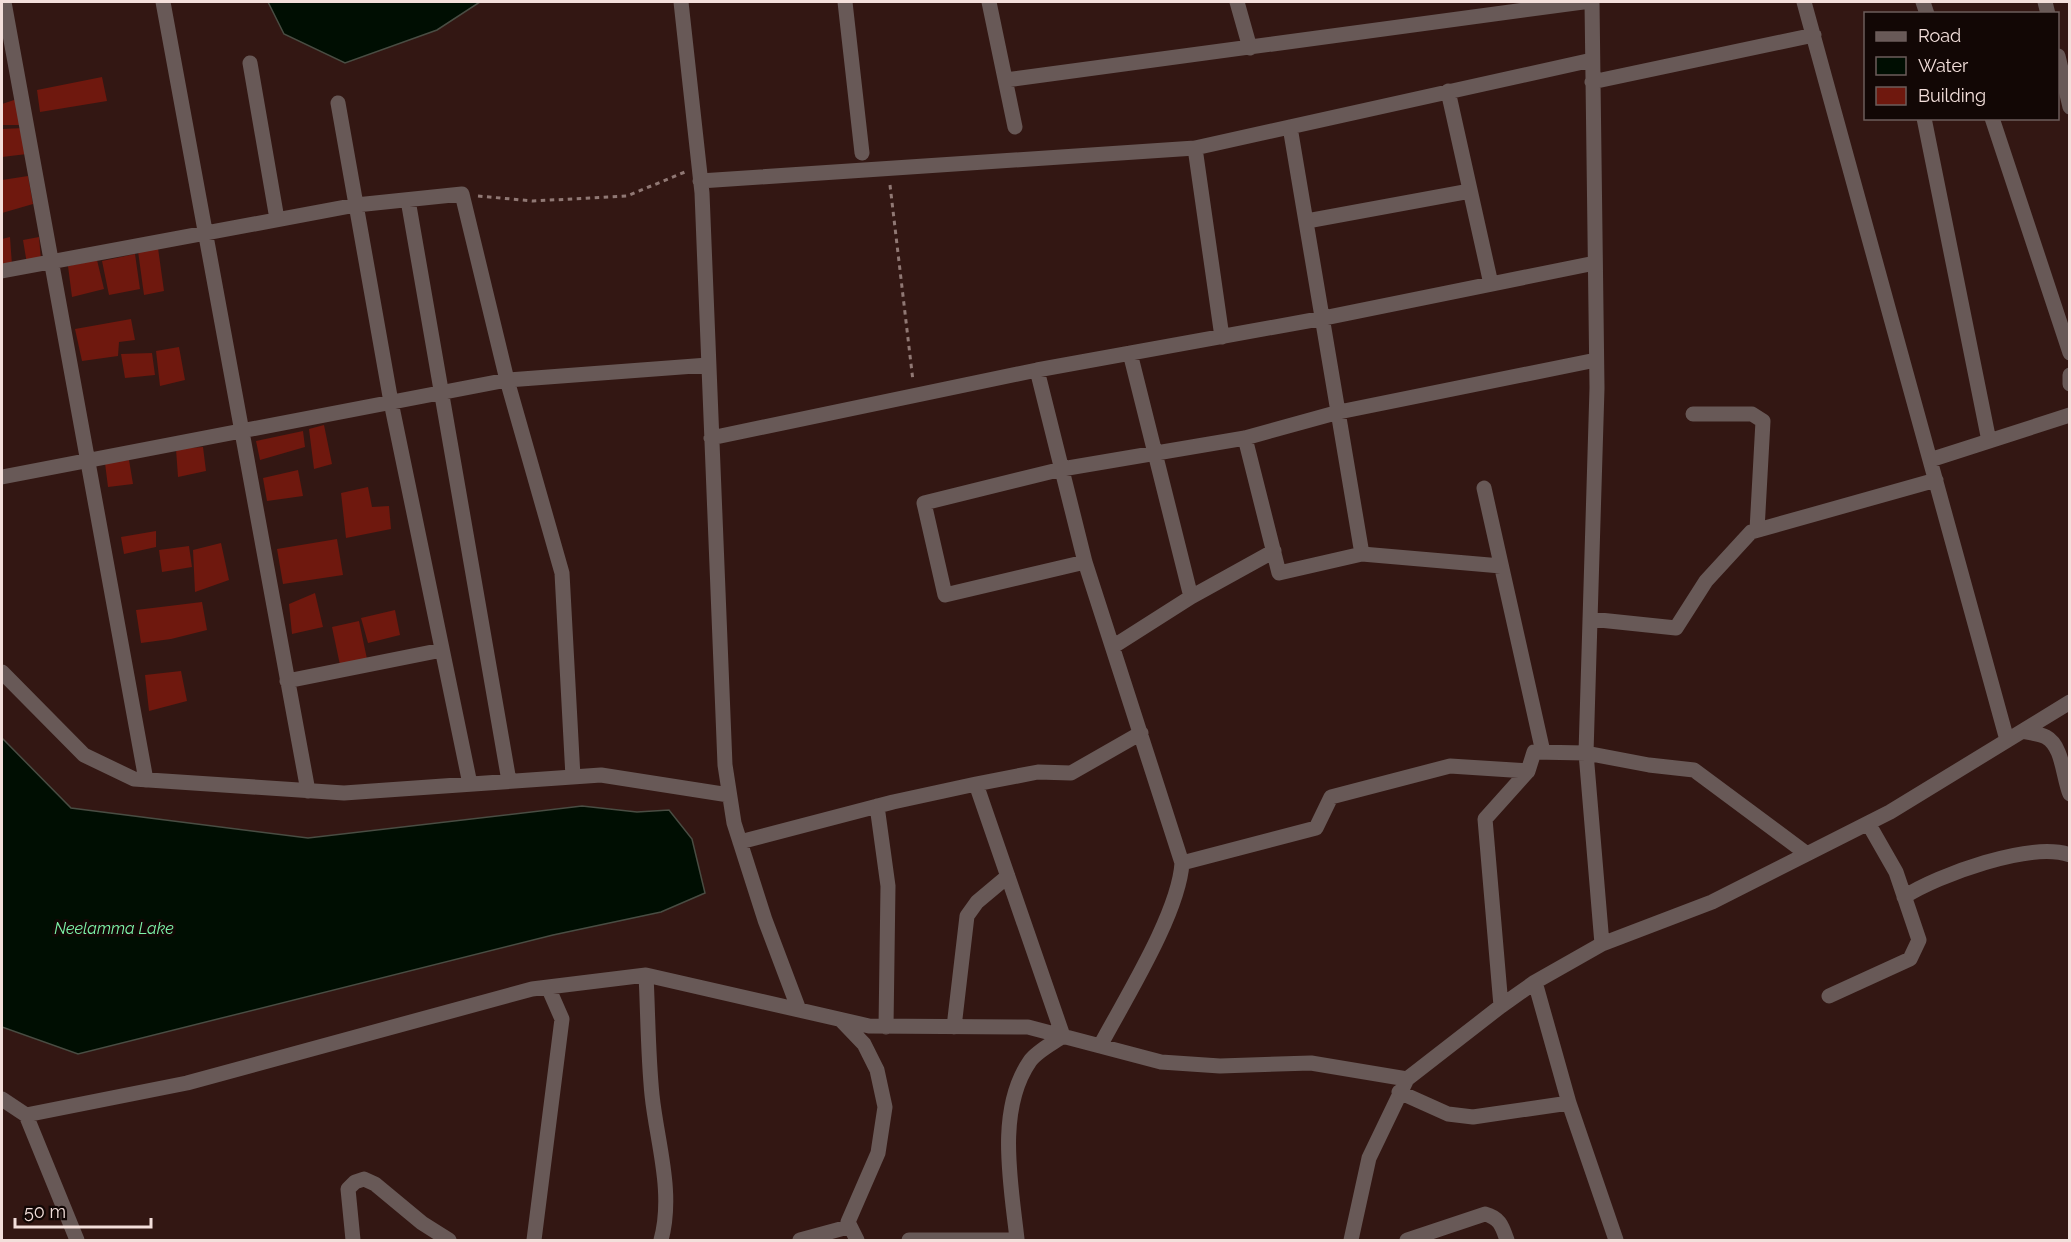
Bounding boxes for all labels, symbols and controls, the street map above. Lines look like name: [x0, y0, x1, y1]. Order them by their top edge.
legend: [1864, 12, 2059, 120]
text: Road: [1918, 25, 1961, 46]
text: Water: [1918, 55, 1969, 76]
text: Building: [1918, 85, 1986, 106]
water label: Neelamma Lake: [54, 919, 174, 938]
scale bar: [15, 1191, 152, 1229]
text: 50 m: [24, 1201, 66, 1222]

